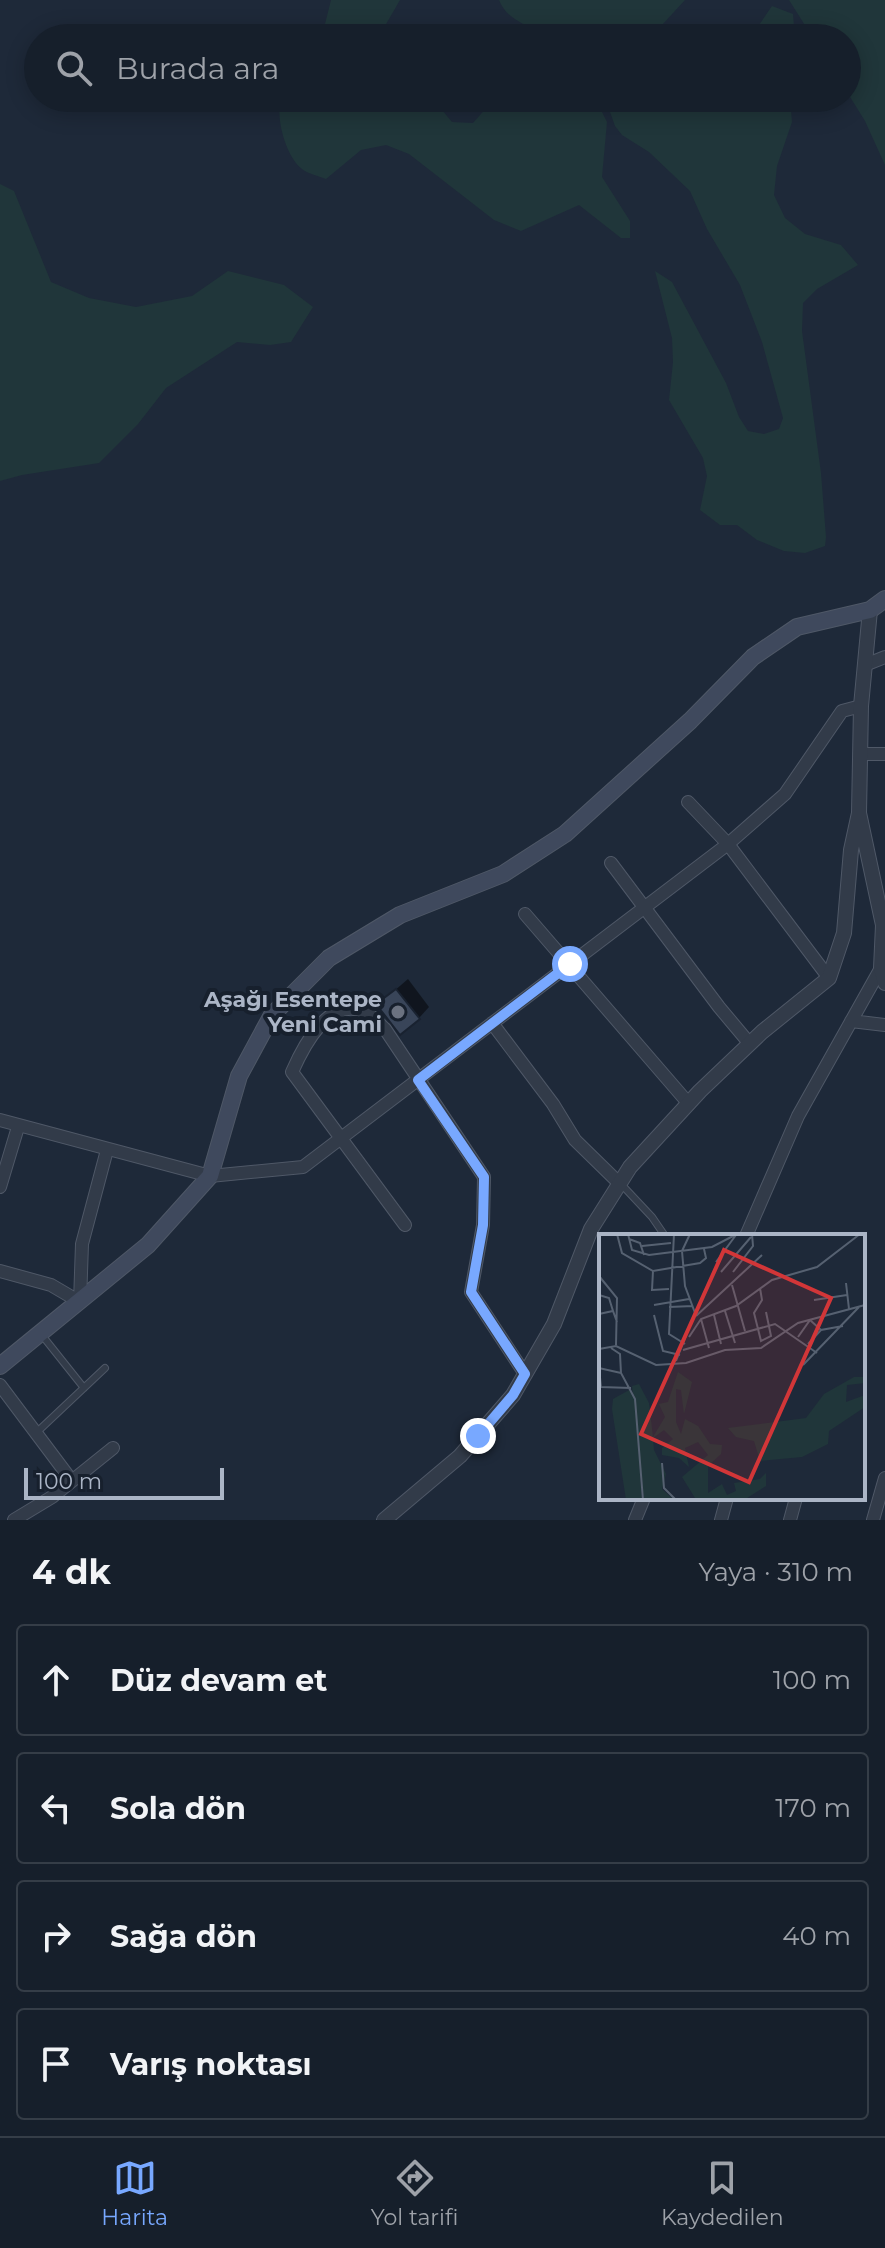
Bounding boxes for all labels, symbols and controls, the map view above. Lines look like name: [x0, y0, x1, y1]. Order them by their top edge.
search box: [24, 24, 861, 112]
icon: search: [52, 46, 96, 90]
text: Burada ara: [116, 50, 279, 87]
route start: [552, 946, 588, 982]
place label: Aşağı Esentepe Yeni Cami: [203, 986, 382, 1038]
marker: Aşağı Esentepe Yeni Cami: [389, 1003, 407, 1021]
inset map: [599, 1234, 865, 1500]
route end: [460, 1418, 496, 1454]
scale bar: [24, 1464, 224, 1500]
text: 100 m: [36, 1468, 102, 1495]
text: 4 dk: [32, 1551, 111, 1593]
text: Yaya · 310 m: [699, 1556, 853, 1588]
icon: ahead: [34, 1658, 78, 1702]
text: Düz devam et: [110, 1662, 327, 1699]
text: 100 m: [773, 1664, 851, 1696]
icon: left: [34, 1786, 78, 1830]
text: Sola dön: [110, 1790, 246, 1827]
text: 170 m: [775, 1792, 851, 1824]
icon: right: [34, 1914, 78, 1958]
text: Sağa dön: [110, 1918, 257, 1955]
text: 40 m: [782, 1920, 851, 1952]
icon: arrive: [34, 2042, 78, 2086]
text: Varış noktası: [110, 2046, 312, 2083]
tab: Harita: [101, 2156, 168, 2231]
tab: Yol tarifi: [371, 2156, 458, 2231]
tab: Kaydedilen: [661, 2156, 784, 2231]

